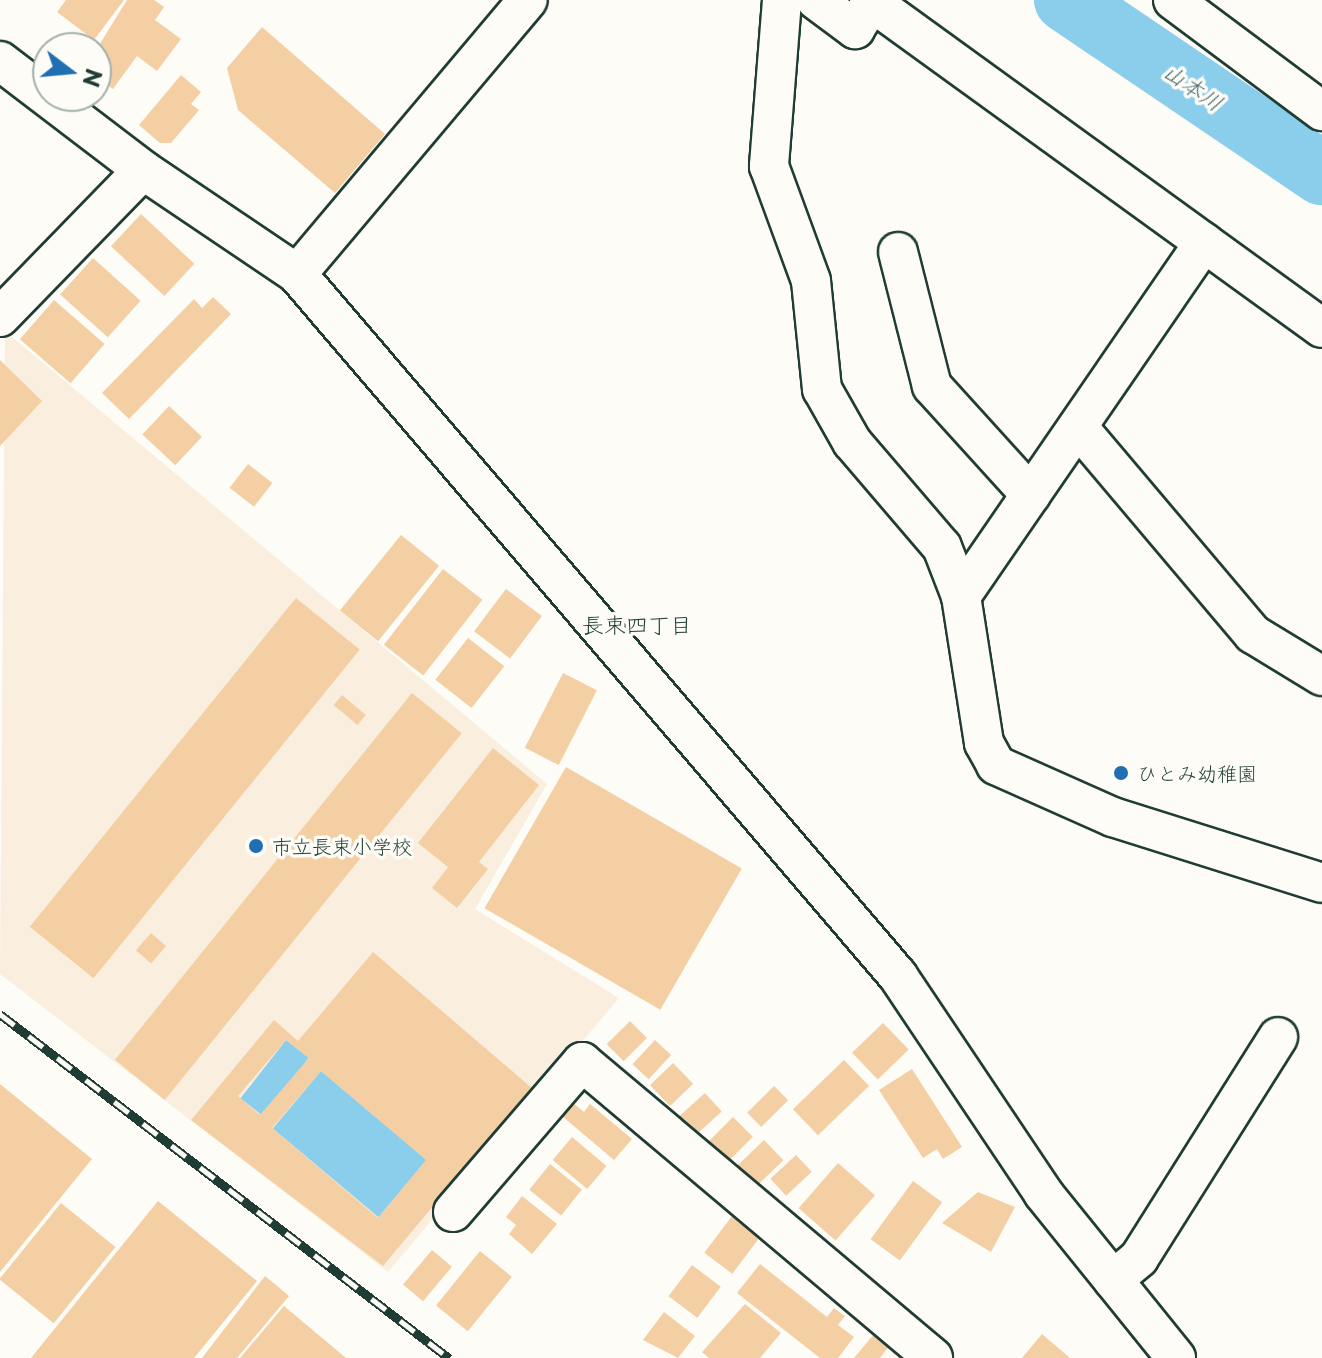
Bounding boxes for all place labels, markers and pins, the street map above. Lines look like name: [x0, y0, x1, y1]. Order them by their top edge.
place label: ひとみ幼稚園: [1137, 761, 1257, 785]
marker: ひとみ幼稚園: [1112, 764, 1130, 782]
place label: 市立長束小学校: [272, 834, 412, 858]
marker: 市立長束小学校: [247, 837, 265, 855]

